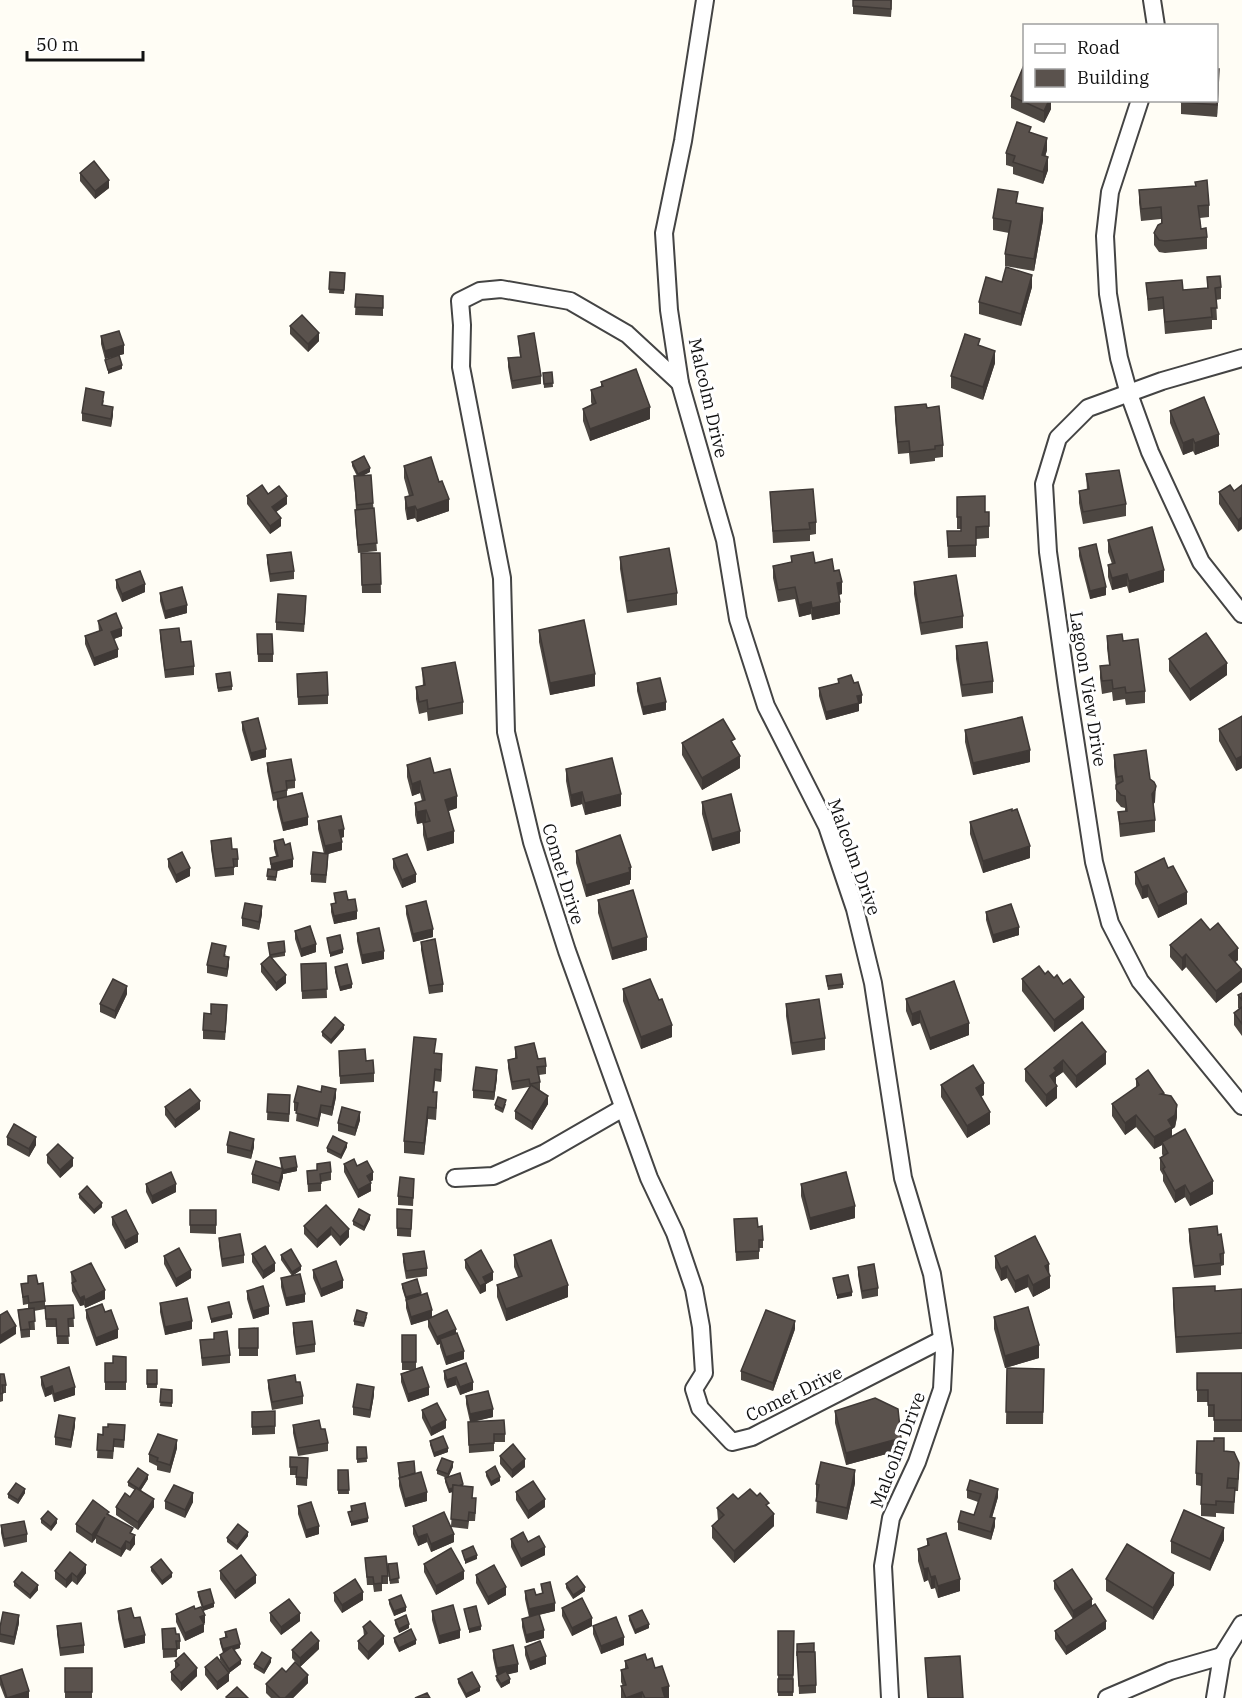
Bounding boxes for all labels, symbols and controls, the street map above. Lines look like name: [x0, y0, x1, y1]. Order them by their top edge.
scale bar: [27, 24, 142, 62]
legend: [1023, 24, 1218, 102]
text: 50 m: [36, 33, 79, 56]
text: Road: [1077, 36, 1120, 59]
text: Building: [1077, 66, 1149, 89]
street label: Malcolm Drive: [684, 336, 733, 460]
street label: Lagoon View Drive: [1065, 610, 1112, 768]
street label: Malcolm Drive: [823, 795, 886, 918]
street label: Comet Drive: [537, 821, 590, 927]
street label: Comet Drive: [742, 1360, 846, 1427]
street label: Malcolm Drive: [865, 1389, 930, 1511]

